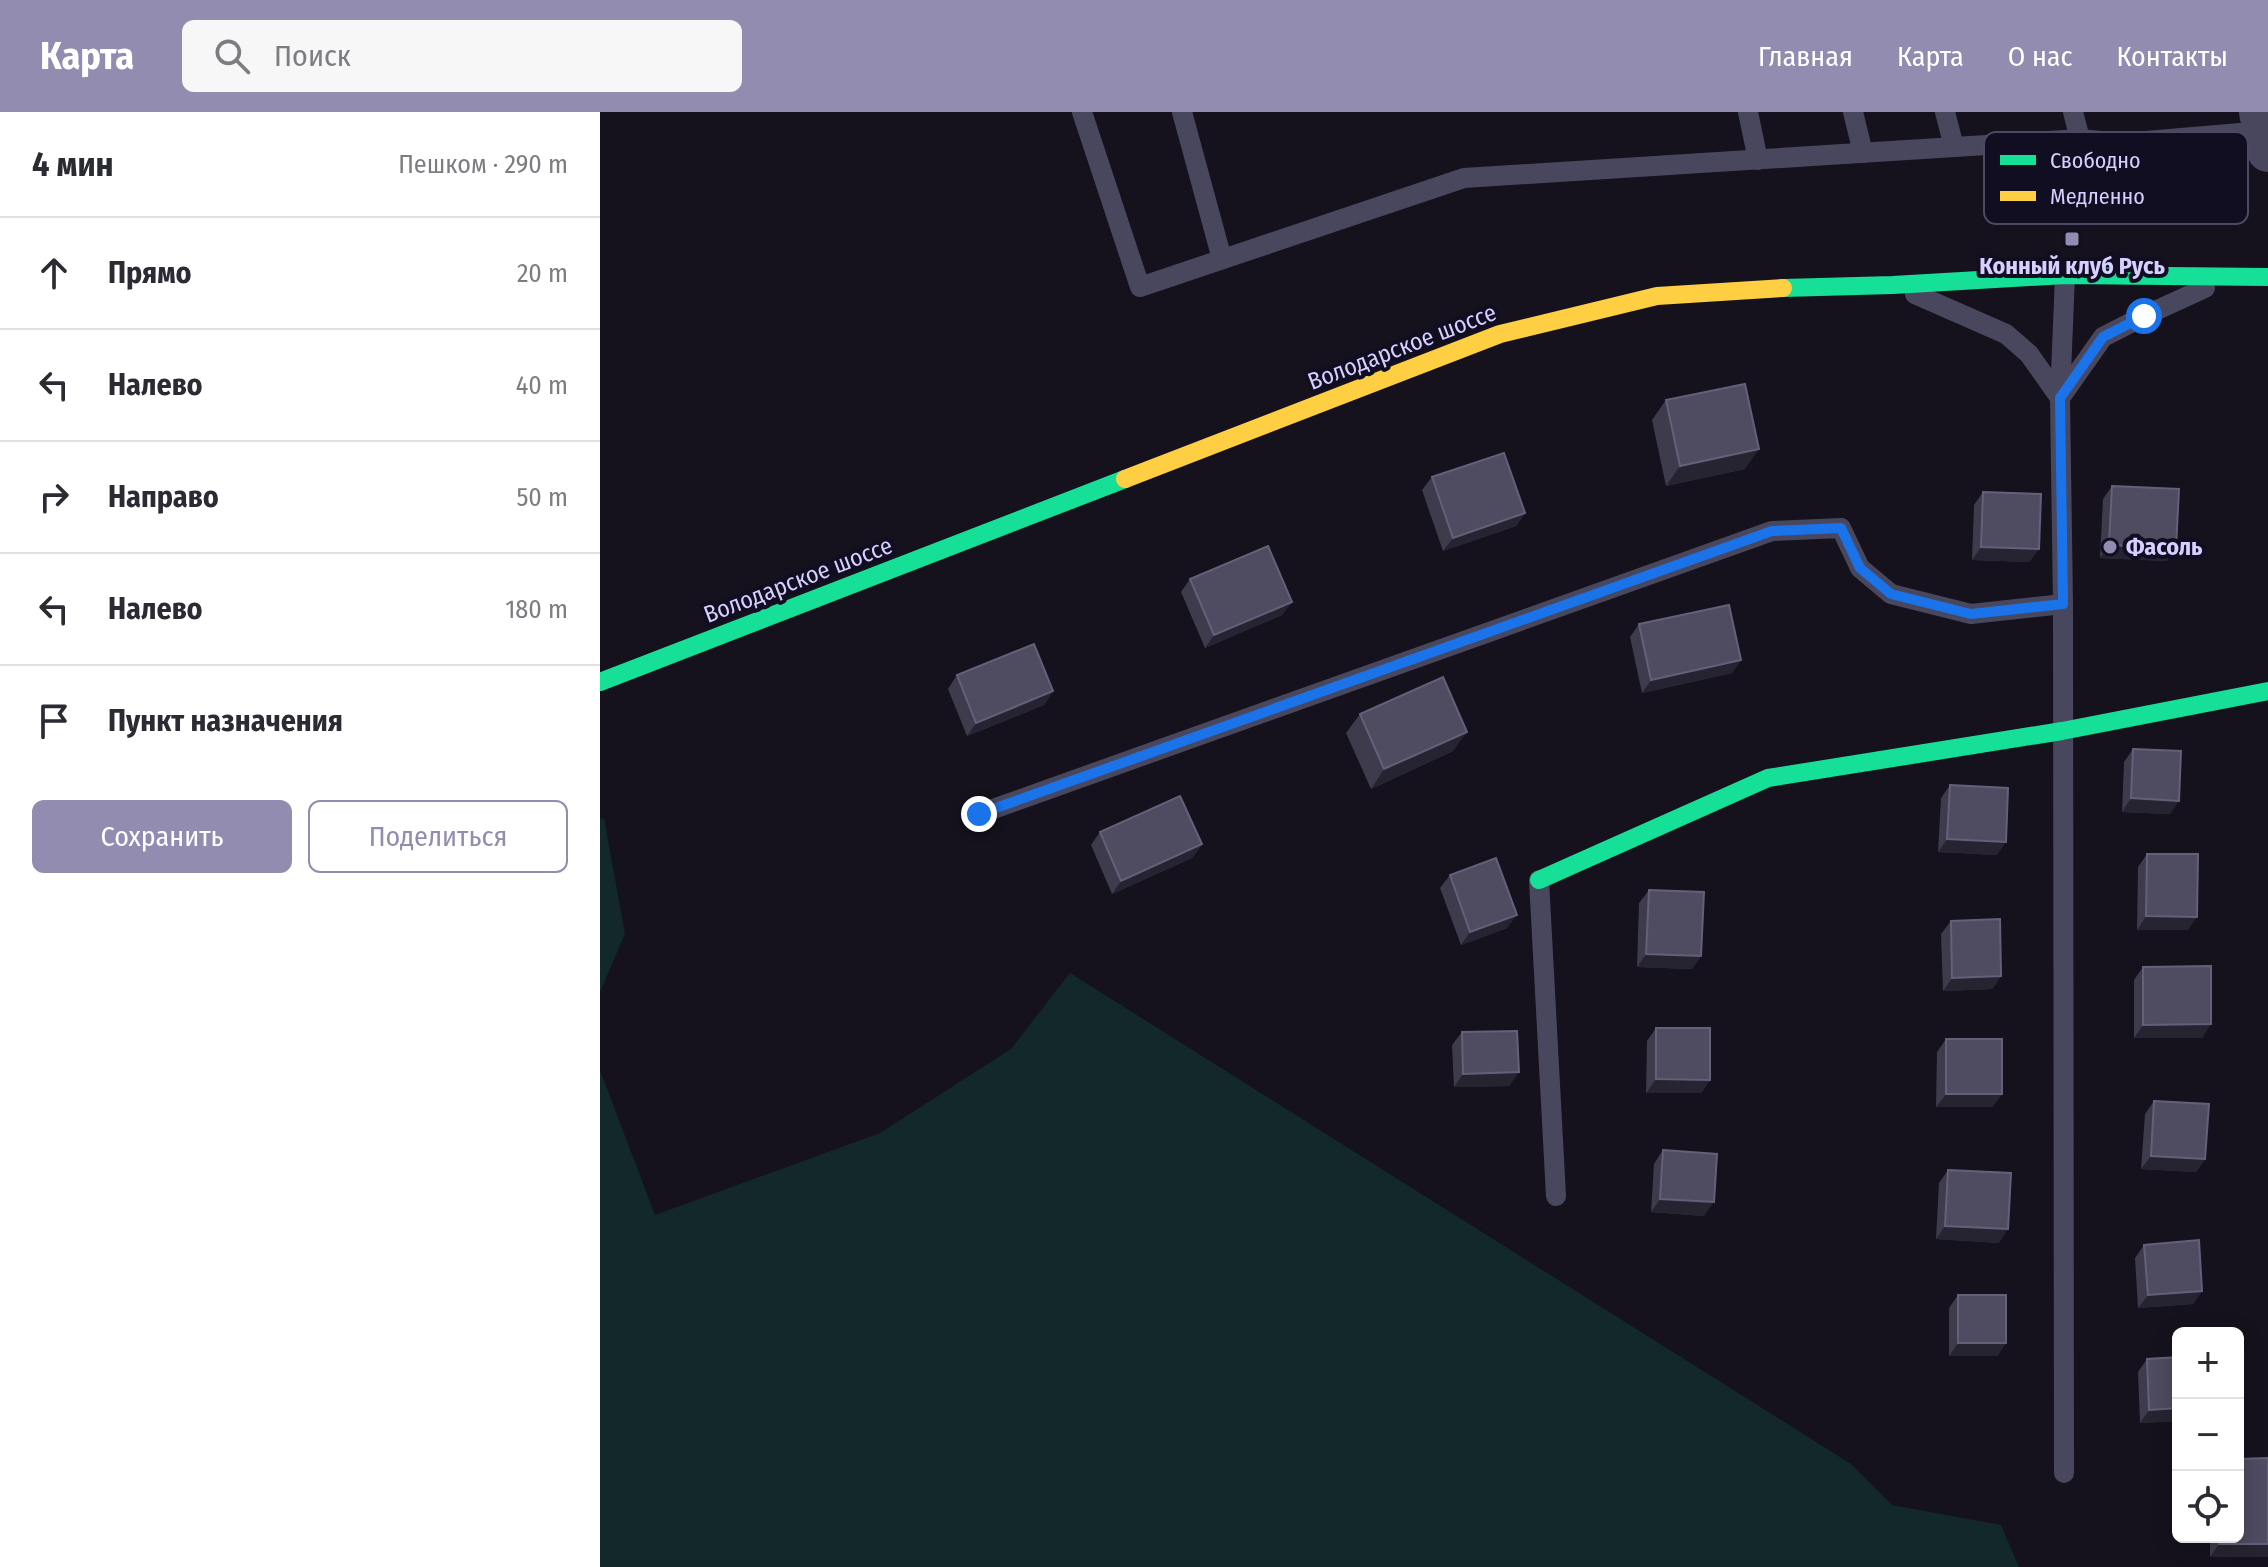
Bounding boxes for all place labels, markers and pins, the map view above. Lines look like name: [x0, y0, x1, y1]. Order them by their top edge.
marker: Конный клуб Русь: [2063, 230, 2081, 248]
place label: Конный клуб Русь: [1979, 252, 2165, 280]
place label: Фасоль: [2126, 533, 2203, 561]
marker: Фасоль: [2101, 538, 2119, 556]

